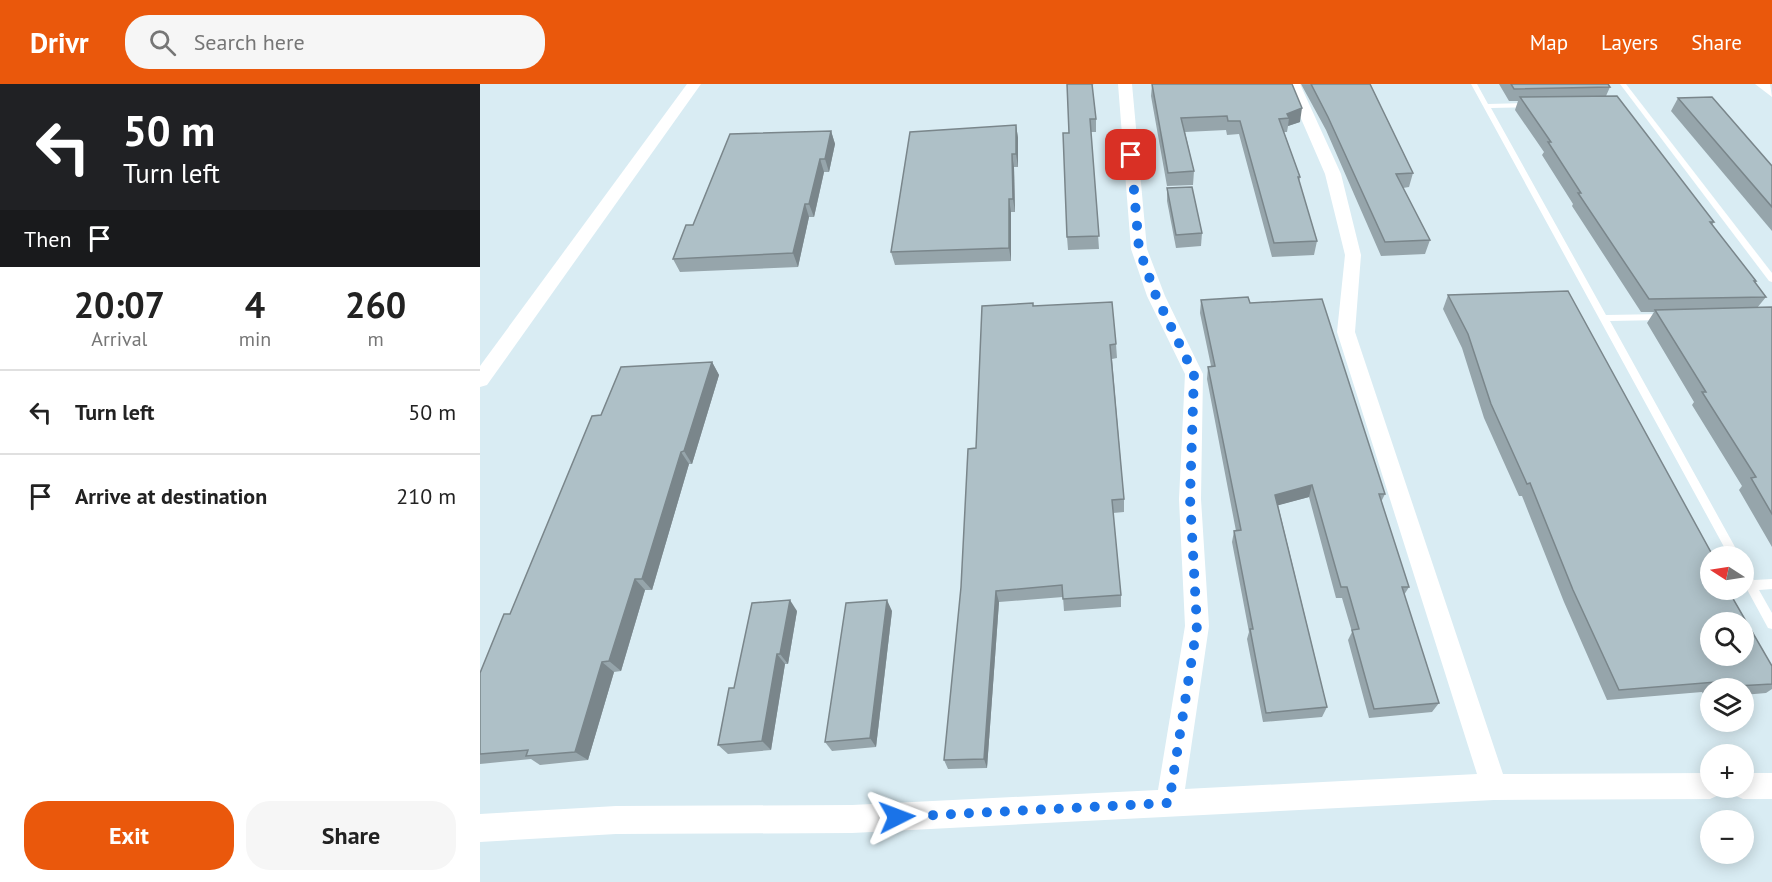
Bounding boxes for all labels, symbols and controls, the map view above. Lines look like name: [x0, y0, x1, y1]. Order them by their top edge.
search box: [125, 15, 545, 69]
text: Drivr: [30, 24, 89, 61]
icon: search: [146, 26, 179, 59]
text: Search here: [194, 28, 305, 56]
text: Map: [1530, 29, 1568, 56]
text: Layers: [1601, 29, 1658, 56]
text: Share: [1691, 29, 1742, 56]
text: 50 m: [123, 103, 215, 158]
icon: left: [24, 108, 102, 186]
pin: [1105, 129, 1156, 180]
icon: arrive: [1114, 138, 1147, 171]
text: Turn left: [123, 156, 220, 190]
icon: arrive: [83, 222, 116, 255]
text: Then: [24, 225, 71, 253]
text: 20:07: [74, 281, 165, 328]
text: 4: [245, 281, 265, 328]
text: 260: [345, 281, 406, 328]
text: Arrival: [91, 326, 147, 352]
text: min: [239, 326, 271, 352]
text: m: [368, 326, 384, 352]
icon: left: [24, 396, 57, 429]
text: Turn left: [75, 398, 155, 426]
text: 50 m: [408, 398, 456, 426]
icon: arrive: [24, 480, 57, 513]
text: Arrive at destination: [75, 482, 267, 510]
text: 210 m: [396, 482, 456, 510]
north arrow: [1700, 546, 1754, 600]
map controls: [1700, 546, 1754, 864]
button: search: [1700, 612, 1754, 666]
button: layers: [1700, 678, 1754, 732]
button: +: [1700, 744, 1754, 798]
position arrow: [865, 785, 929, 849]
button: Exit: [24, 801, 234, 870]
button: Share: [246, 801, 456, 870]
button: −: [1700, 810, 1754, 864]

